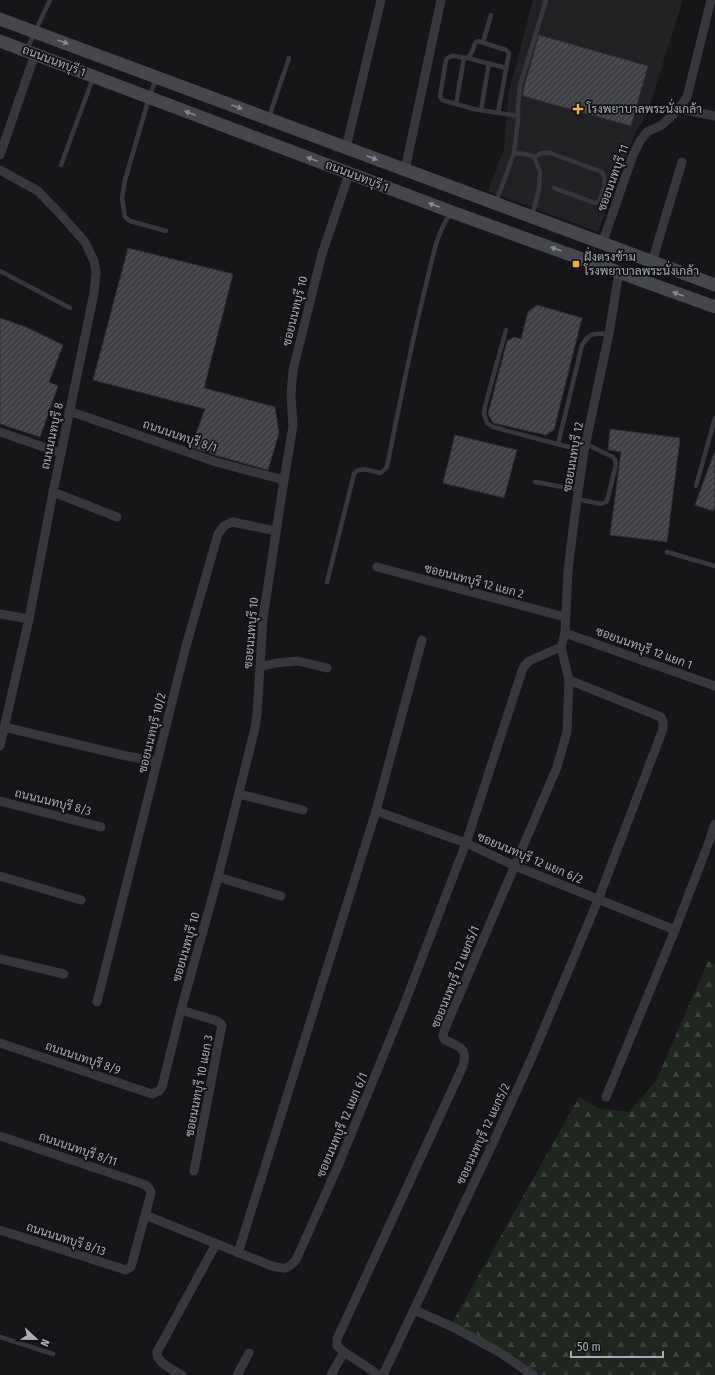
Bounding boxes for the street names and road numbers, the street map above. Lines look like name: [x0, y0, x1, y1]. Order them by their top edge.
street label: ถนนนนทบุรี 1: [20, 42, 88, 81]
street label: ซอยนนทบุรี 11: [594, 142, 633, 214]
street label: ถนนนนทบุรี 1: [323, 157, 391, 196]
street label: ซอยนนทบุรี 10: [279, 274, 312, 348]
street label: ถนนนนทบุรี 8: [37, 401, 68, 471]
street label: ถนนนนทบุรี 8/1: [140, 416, 219, 457]
street label: ซอยนนทบุรี 12: [559, 421, 588, 493]
street label: ซอยนนทบุรี 12 แยก 2: [422, 560, 526, 603]
street label: ซอยนนทบุรี 10: [240, 597, 263, 670]
street label: ซอยนนทบุรี 12 แยก 1: [593, 623, 695, 674]
street label: ซอยนนทบุรี 10/2: [134, 691, 171, 775]
street label: ถนนนนทบุรี 8/3: [13, 785, 93, 820]
street label: ซอยนนทบุรี 12 แยก 6/2: [474, 828, 585, 888]
street label: ซอยนนทบุรี 10: [168, 910, 205, 984]
street label: ซอยนนทบุรี 12 แยก5/1: [427, 923, 484, 1031]
street label: ซอยนนทบุรี 10 แยก 3: [181, 1034, 218, 1139]
street label: ถนนนนทบุรี 8/9: [43, 1038, 123, 1079]
street label: ซอยนนทบุรี 12 แยก 6/1: [313, 1070, 372, 1180]
street label: ซอยนนทบุรี 12 แยก5/2: [452, 1081, 514, 1188]
street label: ถนนนนทบุรี 8/11: [36, 1128, 119, 1171]
street label: ถนนนนทบุรี 8/13: [24, 1219, 108, 1260]

